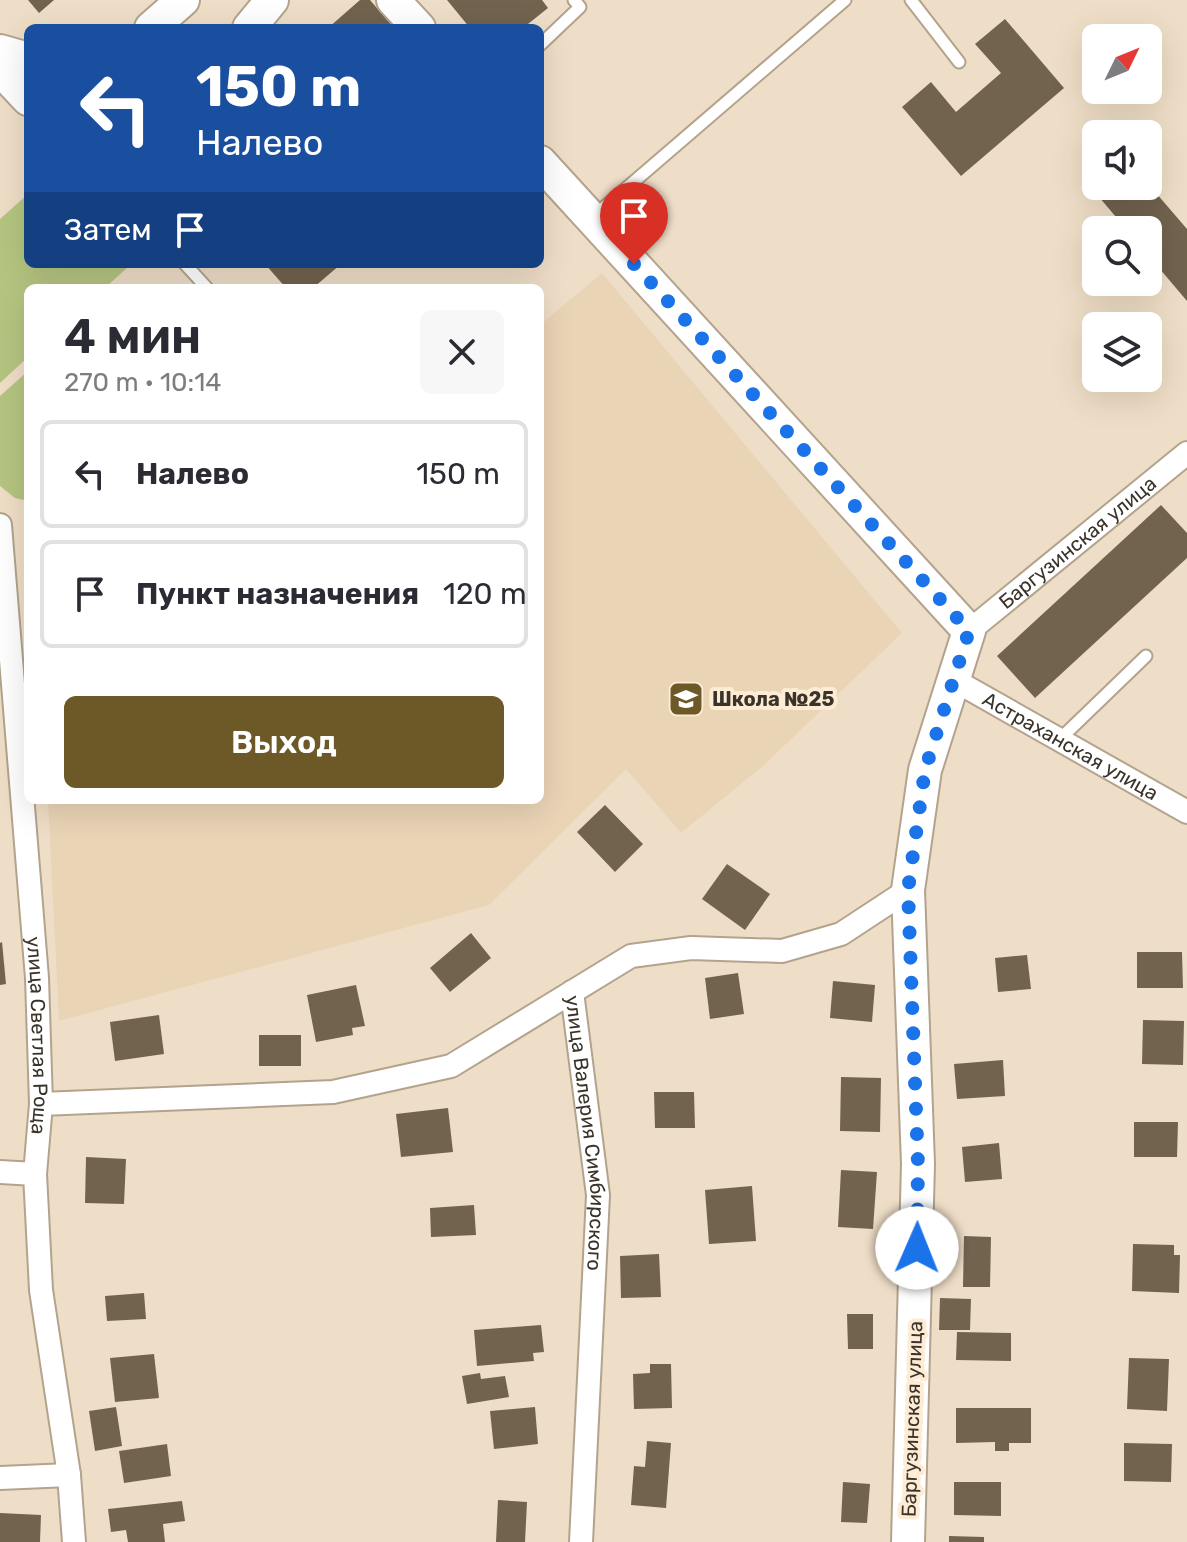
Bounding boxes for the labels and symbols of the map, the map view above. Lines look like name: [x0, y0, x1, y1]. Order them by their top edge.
north arrow: [1082, 24, 1162, 104]
pin: [600, 182, 668, 264]
street label: Баргузинская улица: [994, 471, 1161, 614]
school or university icon: Школа №25: [667, 680, 705, 718]
place label: Школа №25: [712, 687, 834, 711]
street label: Астраханская улица: [979, 687, 1163, 805]
street label: улица Светлая Роща: [22, 935, 53, 1136]
street label: улица Валерия Симбирского: [561, 994, 610, 1271]
position arrow: [875, 1206, 959, 1290]
street label: Баргузинская улица: [897, 1321, 927, 1517]

